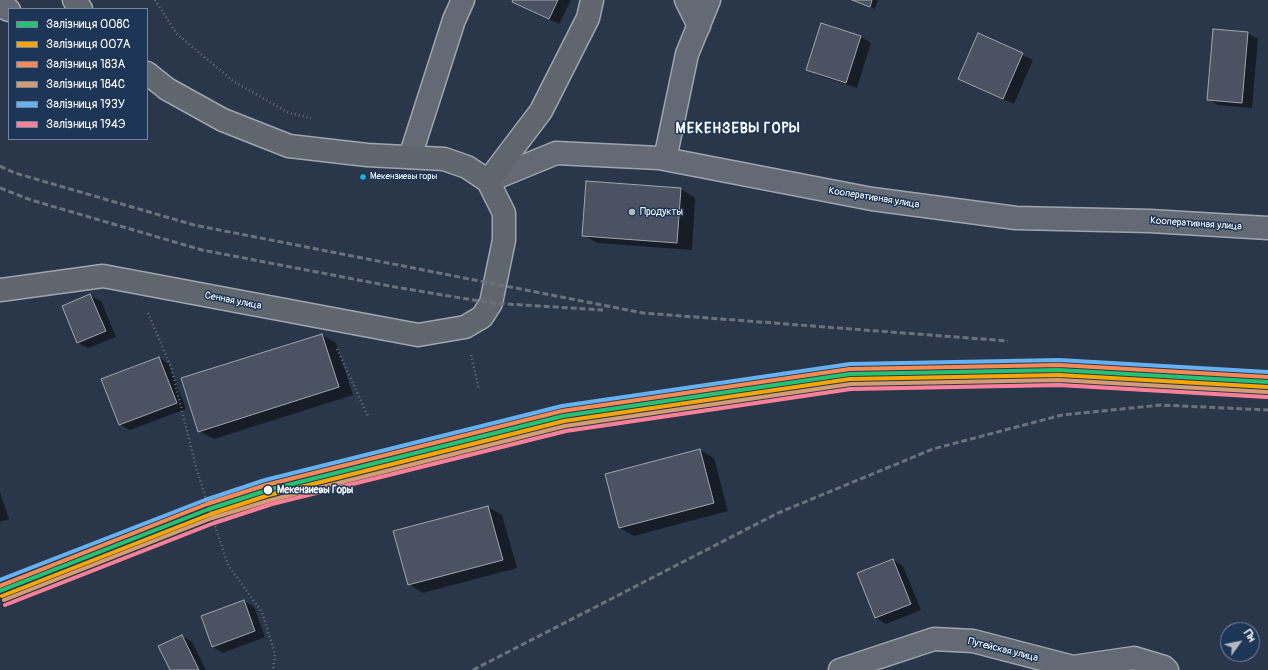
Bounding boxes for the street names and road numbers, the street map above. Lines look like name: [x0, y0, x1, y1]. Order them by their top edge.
street label: Кооперативная улица: [828, 185, 920, 211]
street label: Кооперативная улица: [1150, 215, 1242, 233]
street label: Сенная улица: [204, 290, 262, 312]
street label: Путейская улица: [967, 636, 1039, 664]

